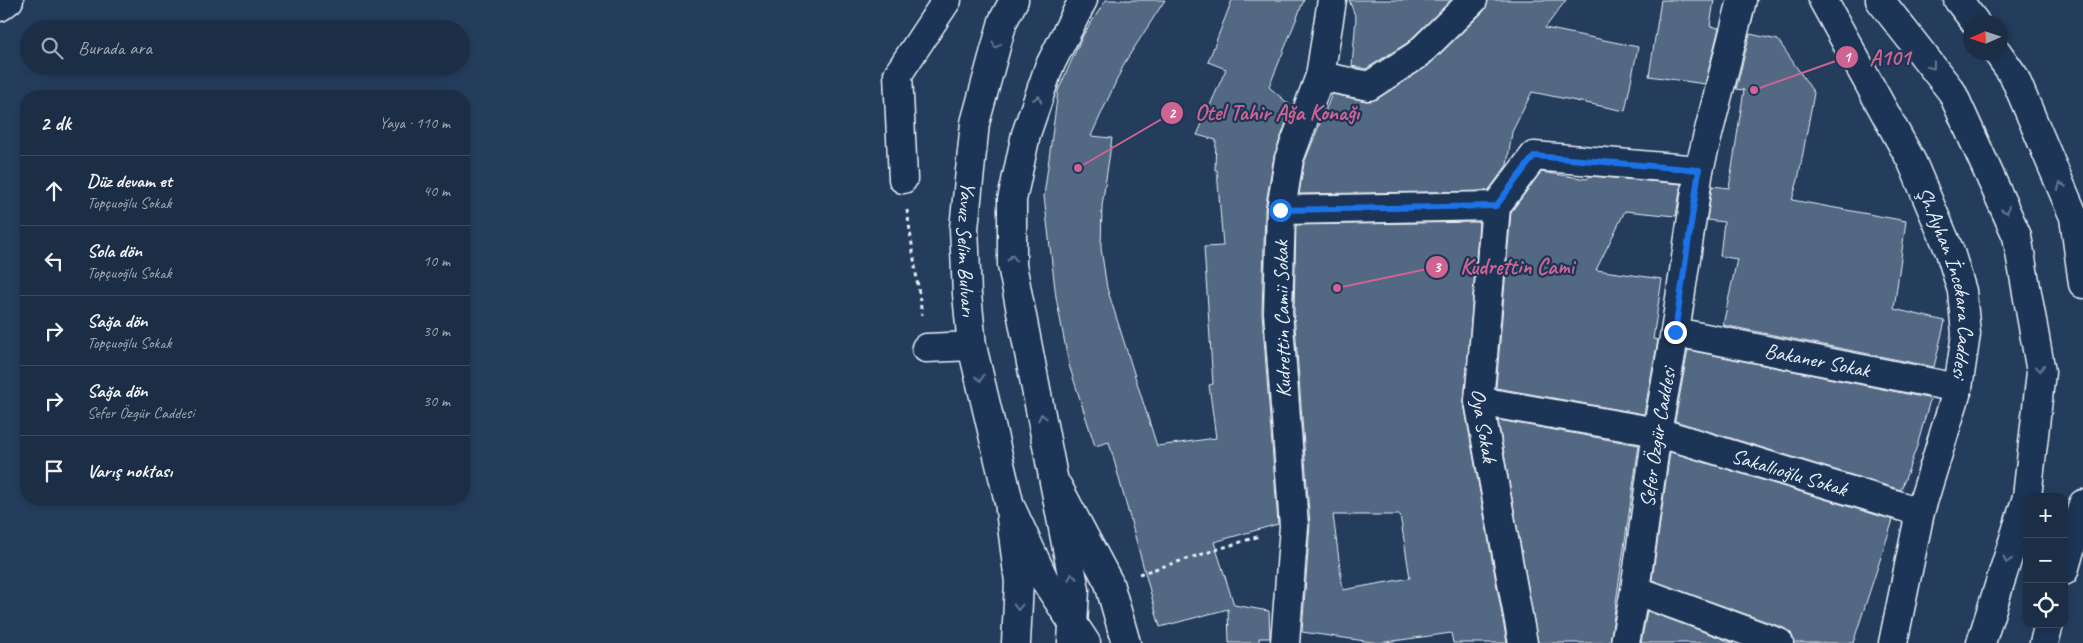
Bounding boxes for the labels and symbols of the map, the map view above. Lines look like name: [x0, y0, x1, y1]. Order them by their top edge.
north arrow: [1963, 15, 2008, 60]
callout: A101: [1835, 39, 1921, 76]
one-way arrow: [992, 41, 1002, 49]
text: A101: [1870, 44, 1913, 72]
text: 1: [1844, 48, 1853, 67]
one-way arrow: [1926, 60, 1934, 69]
callout: Otel Tahir Ağa Konağı: [1160, 94, 1369, 131]
one-way arrow: [1032, 95, 1042, 104]
text: Otel Tahir Ağa Konağı: [1195, 99, 1361, 127]
text: 2: [1169, 104, 1177, 123]
street label: Yavuz Selim Bulvarı: [951, 180, 982, 319]
one-way arrow: [2057, 182, 2068, 191]
street label: Şh.Ayhan İncekara Caddesi: [1911, 183, 1979, 383]
route start: [1269, 199, 1292, 222]
one-way arrow: [1999, 205, 2010, 214]
street label: Kudrettin Camii Sokak: [1268, 239, 1296, 398]
callout: Kudrettin Cami: [1425, 248, 1583, 285]
text: Kudrettin Cami: [1460, 253, 1576, 281]
one-way arrow: [1007, 254, 1017, 262]
text: 3: [1434, 258, 1442, 277]
route end: [1664, 321, 1687, 344]
street label: Bakaner Sokak: [1763, 337, 1873, 383]
street label: Sefer Özgür Caddesi: [1634, 363, 1682, 509]
one-way arrow: [2034, 364, 2045, 372]
one-way arrow: [974, 373, 985, 382]
street label: Oya Sokak: [1466, 388, 1503, 466]
one-way arrow: [1037, 413, 1048, 422]
street label: Sakallıoğlu Sokak: [1728, 442, 1851, 502]
one-way arrow: [2003, 555, 2013, 564]
one-way arrow: [1068, 573, 1078, 581]
one-way arrow: [1013, 603, 1023, 611]

